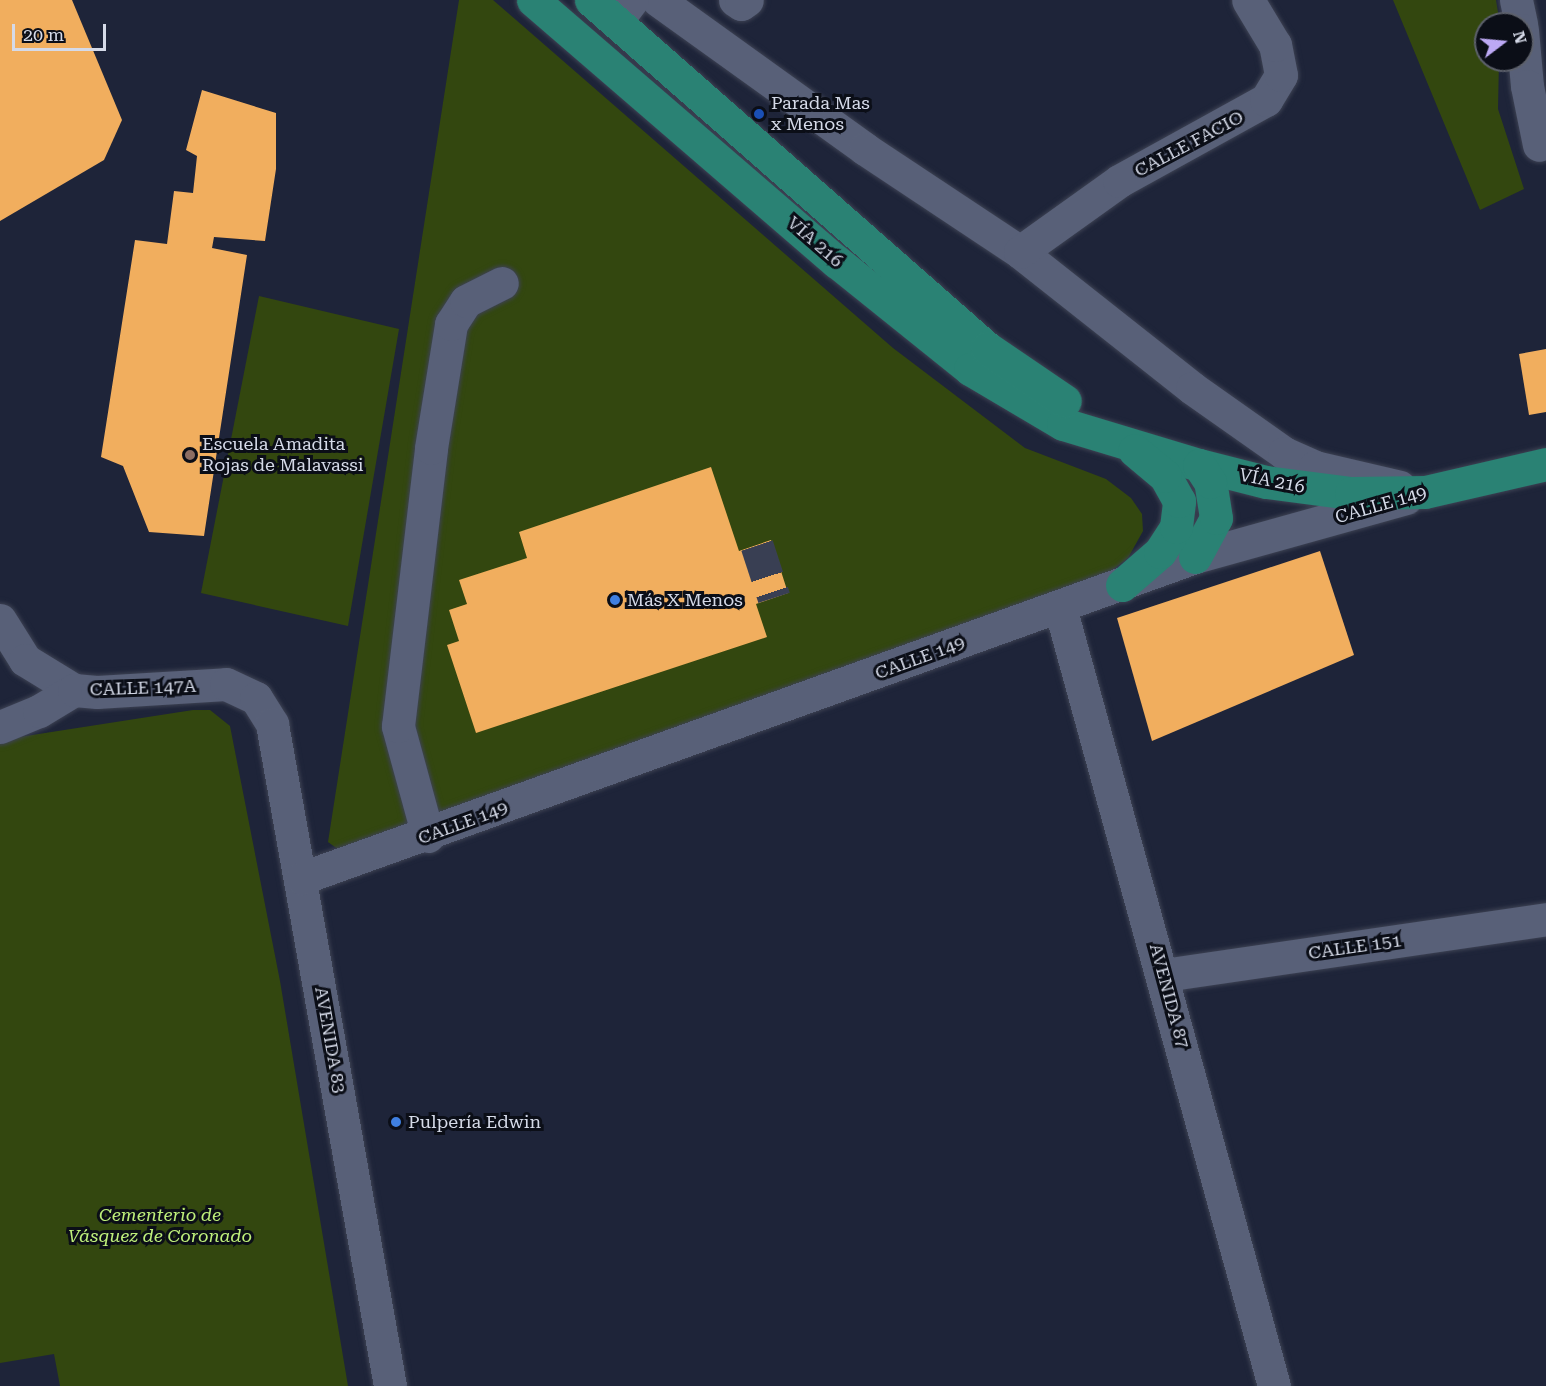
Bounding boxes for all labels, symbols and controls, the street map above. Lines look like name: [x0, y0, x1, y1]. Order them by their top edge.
scale bar: [15, 12, 110, 50]
north arrow: [1474, 12, 1534, 72]
text: 20 m: [23, 24, 64, 45]
text: N: [1509, 29, 1531, 46]
place label: Parada Mas x Menos: [771, 93, 870, 136]
street label: CALLE FACIO: [1131, 106, 1247, 182]
marker: Parada Mas x Menos: [752, 107, 766, 121]
street label: VÍA 216: [783, 212, 847, 272]
place label: Escuela Amadita Rojas de Malavassi: [202, 434, 364, 476]
marker: Escuela Amadita Rojas de Malavassi: [183, 448, 197, 462]
street label: VÍA 216: [1237, 464, 1307, 498]
street label: CALLE 149: [1333, 482, 1429, 528]
place label: Más X Menos: [627, 589, 743, 611]
marker: Más X Menos: [608, 593, 622, 607]
street label: CALLE 149: [872, 632, 968, 684]
street label: CALLE 147A: [89, 675, 197, 701]
street label: CALLE 149: [415, 797, 511, 849]
street label: CALLE 151: [1307, 930, 1403, 964]
street label: AVENIDA 87: [1145, 941, 1193, 1051]
street label: AVENIDA 83: [310, 985, 350, 1095]
place label: Pulpería Edwin: [408, 1111, 541, 1133]
marker: Pulpería Edwin: [389, 1115, 403, 1129]
park label: Cementerio de Vásquez de Coronado: [68, 1205, 252, 1248]

